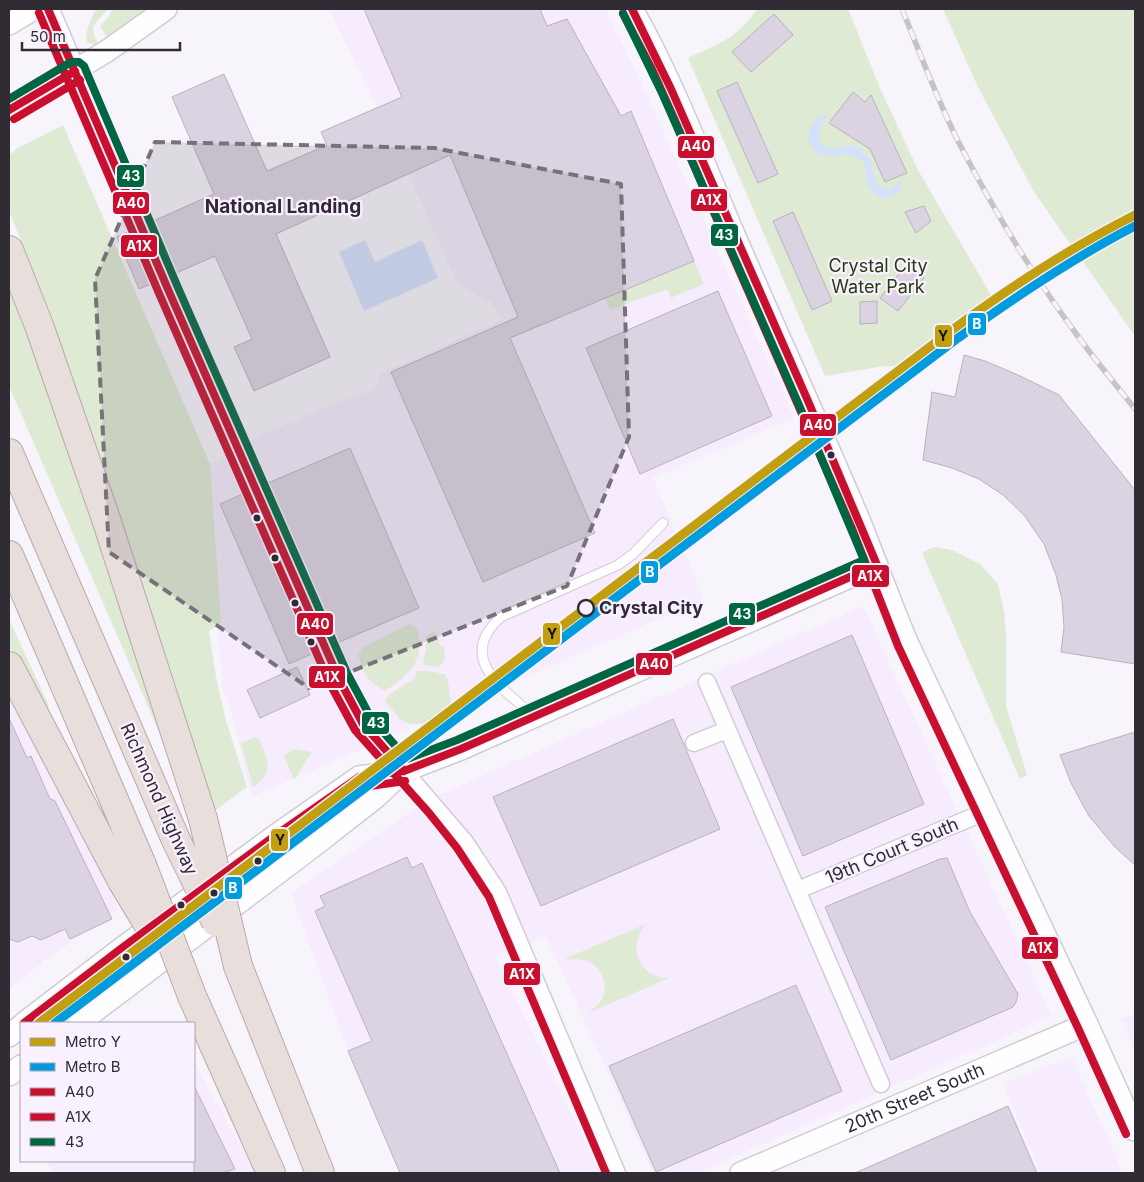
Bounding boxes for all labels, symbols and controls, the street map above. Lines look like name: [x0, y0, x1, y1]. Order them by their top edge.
scale bar: [22, 20, 180, 52]
text: 50 m: [30, 27, 66, 46]
line badge: A40: [677, 135, 715, 159]
text: A40: [681, 137, 711, 154]
line badge: 43: [116, 164, 145, 188]
text: 43: [122, 167, 140, 184]
line badge: A1X: [690, 188, 728, 212]
line badge: A40: [112, 191, 150, 215]
text: A1X: [696, 191, 722, 208]
text: A40: [116, 194, 146, 211]
district label: National Landing: [205, 195, 361, 218]
line badge: 43: [710, 223, 739, 247]
text: 43: [715, 226, 733, 243]
line badge: A1X: [120, 234, 158, 258]
text: A1X: [126, 237, 152, 254]
park label: Crystal City Water Park: [828, 255, 928, 297]
line badge: B: [967, 312, 987, 336]
text: B: [972, 315, 982, 332]
line badge: Y: [934, 324, 953, 348]
text: Y: [938, 327, 948, 344]
line badge: A40: [799, 413, 837, 437]
text: A40: [803, 416, 833, 433]
unlabelled marker: [826, 450, 836, 460]
unlabelled marker: [252, 513, 262, 523]
unlabelled marker: [270, 553, 280, 563]
line badge: B: [640, 560, 659, 584]
text: B: [645, 563, 655, 580]
line badge: A1X: [851, 564, 890, 588]
text: A1X: [857, 567, 883, 584]
place label: Crystal City: [599, 597, 703, 618]
unlabelled marker: [290, 598, 300, 608]
marker: Crystal City: [577, 599, 595, 617]
line badge: 43: [728, 602, 756, 626]
text: 43: [733, 605, 751, 622]
line badge: A40: [296, 612, 334, 636]
text: A40: [300, 615, 330, 632]
line badge: Y: [542, 622, 561, 646]
text: Y: [547, 625, 557, 642]
unlabelled marker: [306, 637, 316, 647]
line badge: A40: [635, 652, 673, 676]
text: A40: [639, 655, 669, 672]
line badge: A1X: [308, 665, 346, 689]
text: A1X: [314, 668, 340, 685]
line badge: 43: [361, 711, 390, 735]
text: 43: [367, 714, 385, 731]
street label: Richmond Highway: [116, 719, 202, 878]
street label: 19th Court South: [822, 813, 961, 888]
line badge: Y: [270, 828, 289, 852]
text: Y: [275, 831, 285, 848]
unlabelled marker: [253, 856, 263, 866]
line badge: B: [224, 876, 243, 900]
text: B: [228, 879, 238, 896]
unlabelled marker: [209, 888, 219, 898]
unlabelled marker: [176, 900, 186, 910]
line badge: A1X: [1021, 936, 1059, 960]
text: A1X: [1027, 939, 1053, 956]
unlabelled marker: [121, 952, 131, 962]
line badge: A1X: [503, 962, 541, 986]
text: A1X: [509, 965, 535, 982]
legend: [20, 1022, 195, 1162]
text: Metro Y: [65, 1032, 121, 1051]
text: Metro B: [65, 1057, 121, 1076]
street label: 20th Street South: [842, 1059, 987, 1137]
text: A40: [65, 1082, 95, 1101]
text: A1X: [65, 1107, 91, 1126]
text: 43: [65, 1132, 84, 1151]

